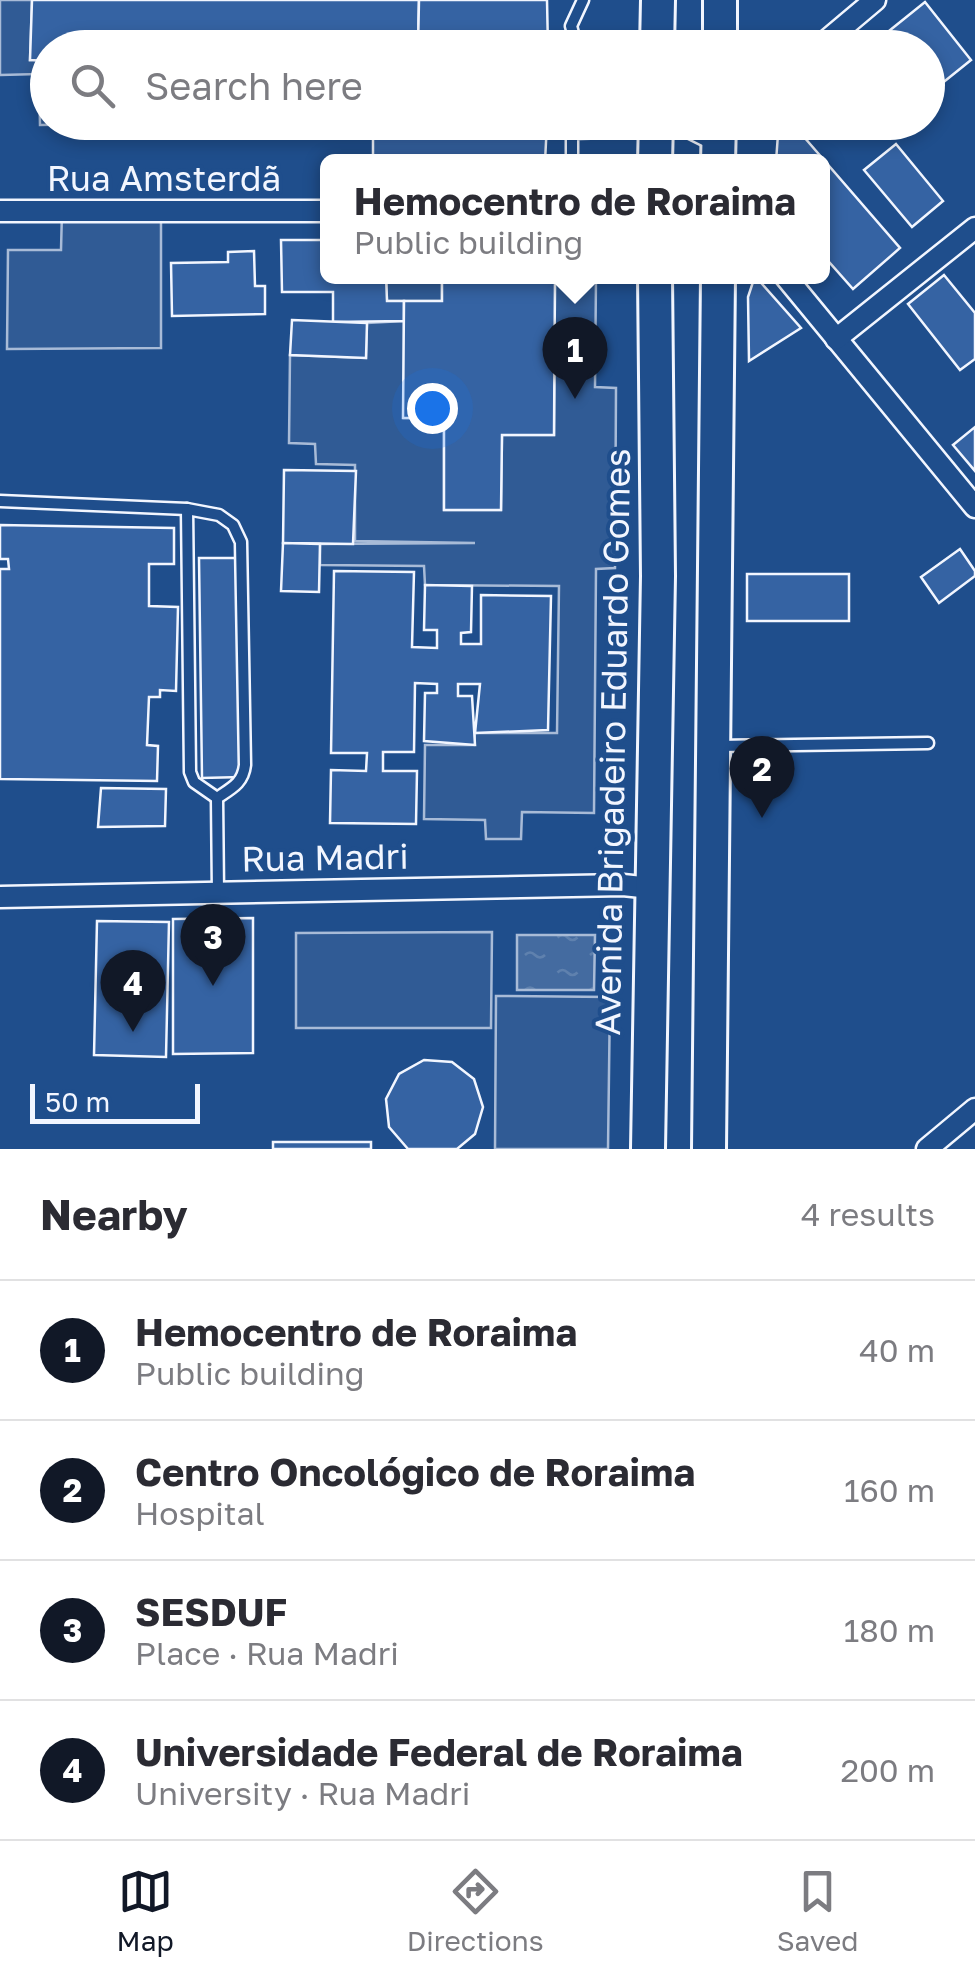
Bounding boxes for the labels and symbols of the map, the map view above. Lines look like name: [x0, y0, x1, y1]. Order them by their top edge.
street label: Rua Amsterdã: [47, 157, 281, 199]
pin: 1: [542, 316, 608, 399]
your location: [407, 383, 458, 434]
street label: Avenida Brigadeiro Eduardo Gomes: [586, 448, 638, 1036]
pin: 2: [730, 736, 794, 818]
street label: Rua Madri: [241, 835, 409, 879]
pin: 3: [180, 904, 246, 986]
pin: 4: [100, 950, 166, 1032]
scale bar: [30, 1079, 200, 1124]

